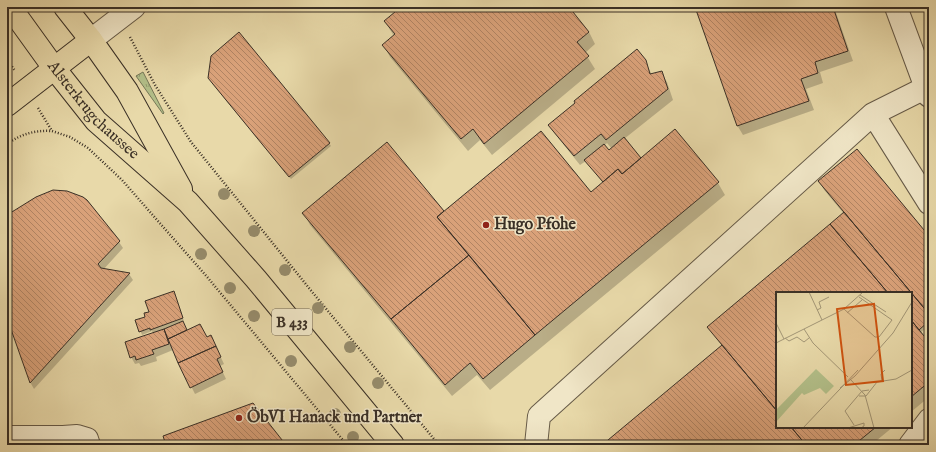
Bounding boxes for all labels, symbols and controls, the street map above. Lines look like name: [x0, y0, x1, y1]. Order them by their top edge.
street label: Alsterkrugchaussee: [42, 57, 143, 164]
place label: Hugo Pfohe: [494, 215, 577, 235]
marker: Hugo Pfohe: [481, 220, 491, 230]
inset map: [776, 292, 912, 428]
road number: B 433: [272, 309, 312, 335]
place label: ÖbVI Hanack und Partner: [247, 406, 422, 428]
marker: ÖbVI Hanack und Partner: [234, 413, 244, 423]

